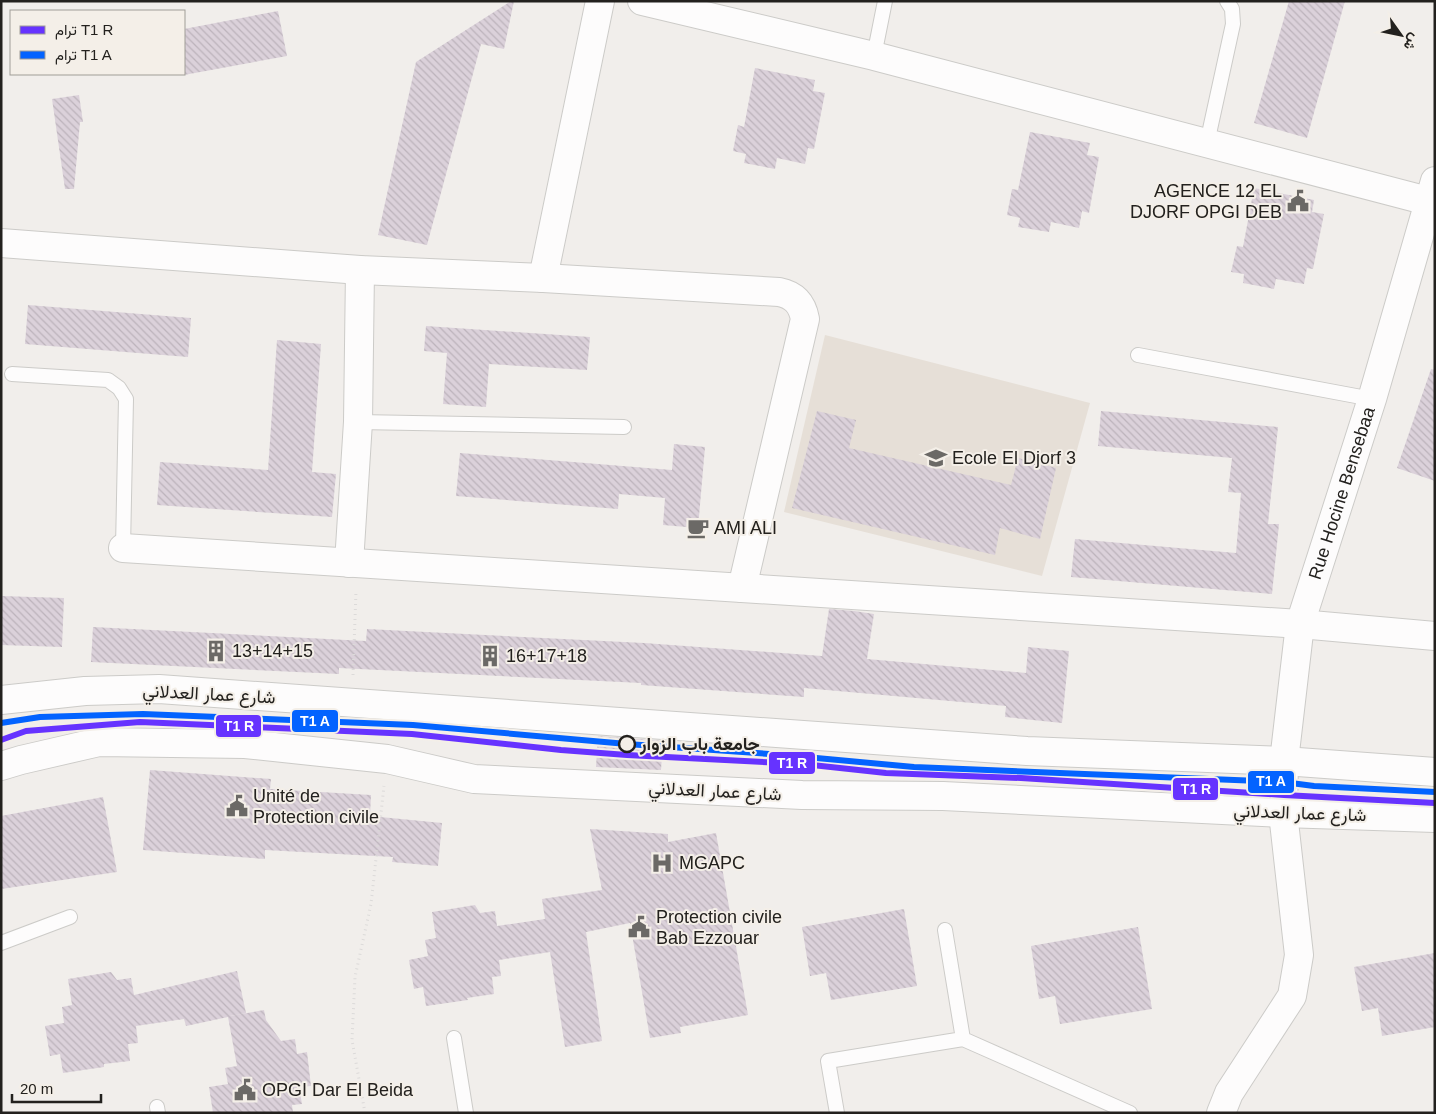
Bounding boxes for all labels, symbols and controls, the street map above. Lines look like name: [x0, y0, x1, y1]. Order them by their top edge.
legend: [10, 10, 185, 75]
north arrow: [1376, 10, 1426, 60]
text: ترام T1 R: [55, 21, 114, 40]
text: ش: [1400, 30, 1423, 54]
text: ترام T1 A: [55, 46, 112, 65]
place label: AGENCE 12 EL DJORF OPGI DEB: [1130, 181, 1282, 222]
public building icon: AGENCE 12 EL DJORF OPGI DEB: [1285, 188, 1311, 214]
street label: Rue Hocine Bensebaa: [1305, 403, 1379, 582]
school or university icon: Ecole El Djorf 3: [923, 445, 949, 471]
place label: Ecole El Djorf 3: [952, 448, 1076, 468]
cafe icon: AMI ALI: [685, 515, 711, 541]
place label: AMI ALI: [714, 518, 777, 538]
building icon: 13+14+15: [203, 638, 229, 664]
place label: 13+14+15: [232, 641, 313, 661]
building icon: 16+17+18: [477, 643, 503, 669]
place label: 16+17+18: [506, 646, 587, 666]
street label: شارع عمار العدلاني: [142, 681, 276, 712]
line badge: T1 A: [291, 709, 339, 733]
text: T1 A: [300, 713, 330, 729]
line badge: T1 R: [215, 714, 262, 738]
text: T1 R: [224, 718, 254, 734]
place label: جامعة باب الزوار: [639, 734, 760, 755]
marker: جامعة باب الزوار: [618, 735, 636, 753]
line badge: T1 R: [768, 751, 816, 775]
text: T1 R: [777, 755, 807, 771]
line badge: T1 A: [1247, 770, 1295, 794]
text: T1 A: [1256, 773, 1286, 789]
line badge: T1 R: [1172, 777, 1219, 801]
street label: شارع عمار العدلاني: [648, 778, 782, 809]
text: T1 R: [1181, 781, 1211, 797]
place label: Unité de Protection civile: [253, 786, 379, 827]
public building icon: Unité de Protection civile: [224, 793, 250, 819]
street label: شارع عمار العدلاني: [1233, 801, 1367, 830]
hospital icon: MGAPC: [649, 850, 675, 876]
place label: MGAPC: [679, 853, 745, 873]
place label: Protection civile Bab Ezzouar: [656, 907, 782, 948]
public building icon: Protection civile Bab Ezzouar: [626, 914, 652, 940]
scale bar: [12, 1072, 101, 1104]
public building icon: OPGI Dar El Beida: [232, 1077, 258, 1103]
text: 20 m: [20, 1080, 53, 1097]
place label: OPGI Dar El Beida: [262, 1080, 414, 1100]

